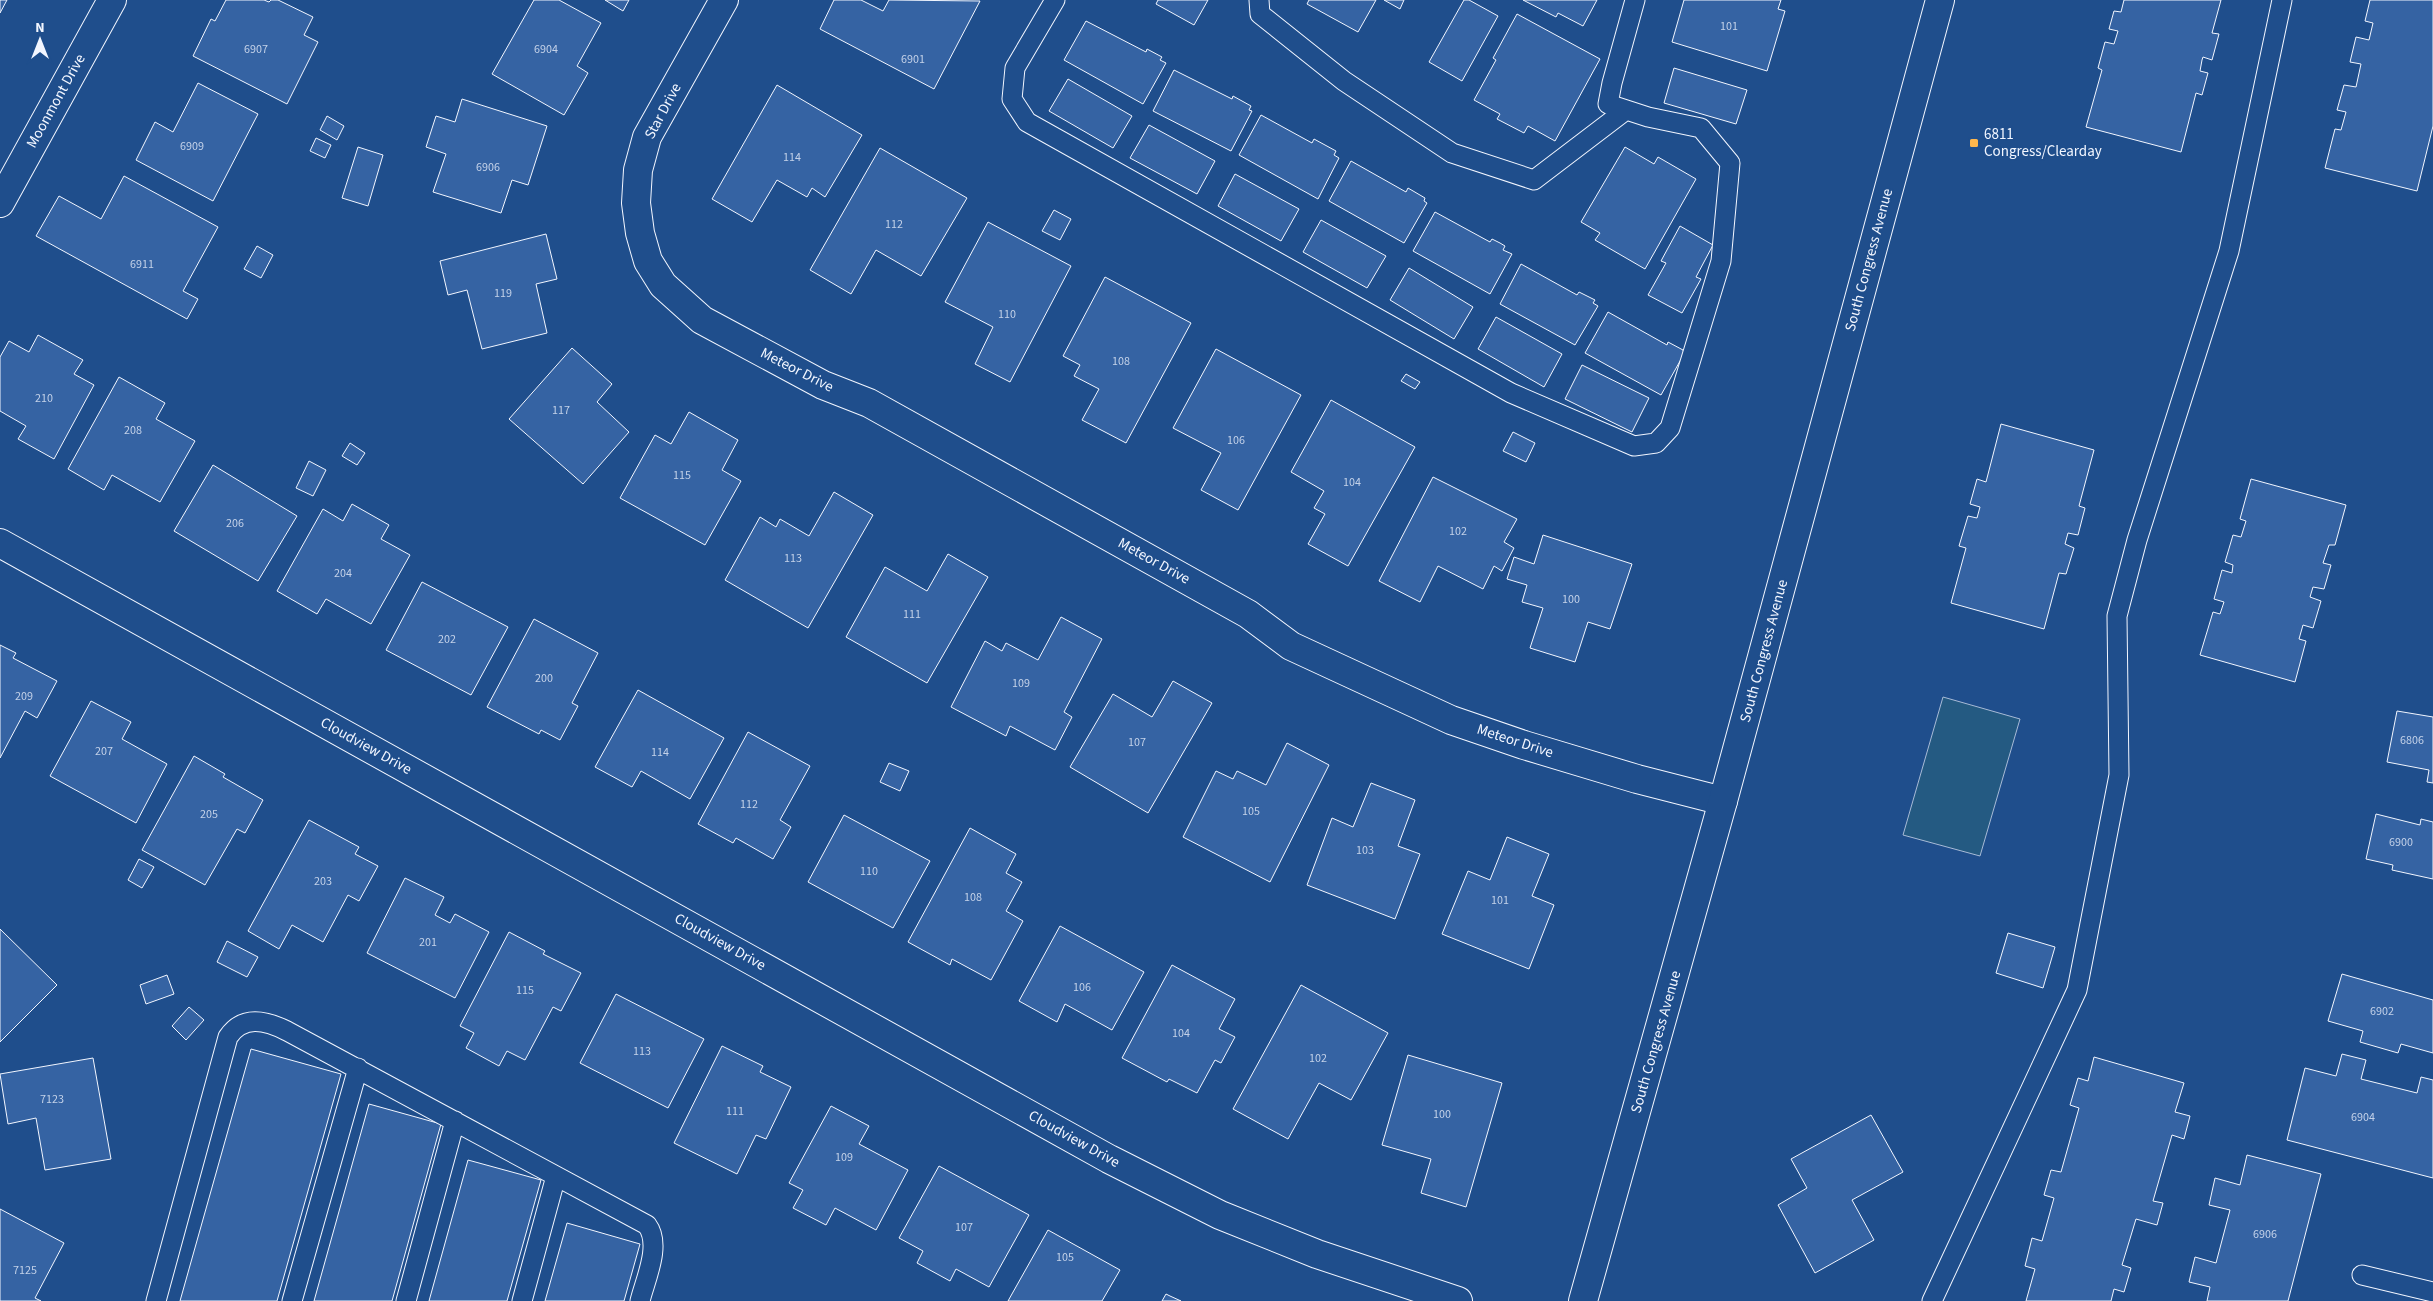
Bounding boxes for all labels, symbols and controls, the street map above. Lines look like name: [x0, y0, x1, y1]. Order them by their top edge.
north arrow: [15, 15, 65, 65]
text: N: [35, 18, 45, 38]
house number: 101: [1720, 18, 1738, 35]
house number: 6907: [244, 41, 268, 58]
house number: 6904: [534, 41, 558, 58]
street label: Moonmont Drive: [21, 50, 91, 152]
house number: 6901: [901, 51, 925, 68]
street label: Star Drive: [639, 79, 687, 143]
place label: 6811 Congress/Clearday: [1984, 124, 2102, 162]
marker: 6811 Congress/Clearday: [1968, 137, 1980, 149]
house number: 6909: [180, 138, 204, 155]
house number: 114: [783, 149, 801, 166]
house number: 6906: [476, 159, 500, 176]
street label: South Congress Avenue: [1840, 186, 1898, 334]
house number: 112: [885, 216, 903, 233]
house number: 6911: [130, 256, 154, 273]
house number: 119: [494, 285, 512, 302]
house number: 110: [998, 306, 1016, 323]
street label: Meteor Drive: [757, 343, 837, 397]
house number: 108: [1112, 353, 1130, 370]
house number: 210: [35, 390, 53, 407]
house number: 117: [552, 402, 570, 419]
house number: 208: [124, 422, 142, 439]
house number: 106: [1227, 432, 1245, 449]
house number: 115: [673, 467, 691, 484]
house number: 104: [1343, 474, 1361, 491]
house number: 206: [226, 515, 244, 532]
house number: 102: [1449, 523, 1467, 540]
street label: Meteor Drive: [1114, 533, 1194, 589]
house number: 113: [784, 550, 802, 567]
house number: 204: [334, 565, 352, 582]
street label: South Congress Avenue: [1735, 577, 1793, 725]
house number: 100: [1562, 591, 1580, 608]
house number: 111: [903, 606, 921, 623]
house number: 202: [438, 631, 456, 648]
house number: 200: [535, 670, 553, 687]
house number: 109: [1012, 675, 1030, 692]
house number: 209: [15, 688, 33, 705]
street label: Cloudview Drive: [317, 712, 415, 780]
street label: Meteor Drive: [1474, 719, 1556, 763]
house number: 6806: [2400, 732, 2424, 749]
house number: 107: [1128, 734, 1146, 751]
house number: 207: [95, 743, 113, 760]
house number: 114: [651, 744, 669, 761]
house number: 112: [740, 796, 758, 813]
house number: 105: [1242, 803, 1260, 820]
house number: 205: [200, 806, 218, 823]
house number: 6900: [2389, 834, 2413, 851]
house number: 103: [1356, 842, 1374, 859]
house number: 110: [860, 863, 878, 880]
house number: 203: [314, 873, 332, 890]
house number: 108: [964, 889, 982, 906]
house number: 101: [1491, 892, 1509, 909]
street label: Cloudview Drive: [671, 908, 769, 976]
house number: 201: [419, 934, 437, 951]
street label: South Congress Avenue: [1626, 968, 1686, 1116]
house number: 106: [1073, 979, 1091, 996]
house number: 115: [516, 982, 534, 999]
house number: 6902: [2370, 1003, 2394, 1020]
house number: 104: [1172, 1025, 1190, 1042]
house number: 113: [633, 1043, 651, 1060]
house number: 102: [1309, 1050, 1327, 1067]
house number: 7123: [40, 1091, 64, 1108]
house number: 111: [726, 1103, 744, 1120]
street label: Cloudview Drive: [1025, 1105, 1123, 1173]
house number: 100: [1433, 1106, 1451, 1123]
house number: 6904: [2351, 1109, 2375, 1126]
house number: 109: [835, 1149, 853, 1166]
house number: 107: [955, 1219, 973, 1236]
house number: 6906: [2253, 1226, 2277, 1243]
house number: 105: [1056, 1249, 1074, 1266]
house number: 7125: [13, 1262, 37, 1279]

